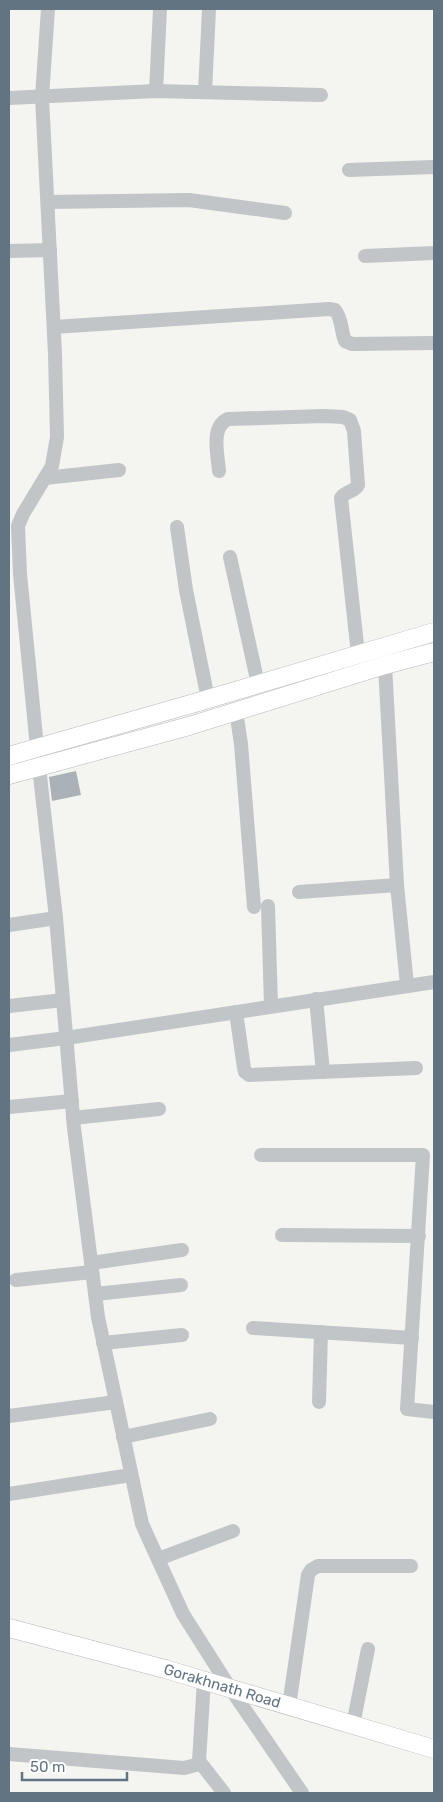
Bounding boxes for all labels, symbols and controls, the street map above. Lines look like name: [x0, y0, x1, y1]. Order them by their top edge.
street label: Gorakhnath Road: [162, 1660, 283, 1712]
scale bar: [22, 1750, 128, 1782]
text: 50 m: [30, 1758, 65, 1776]

